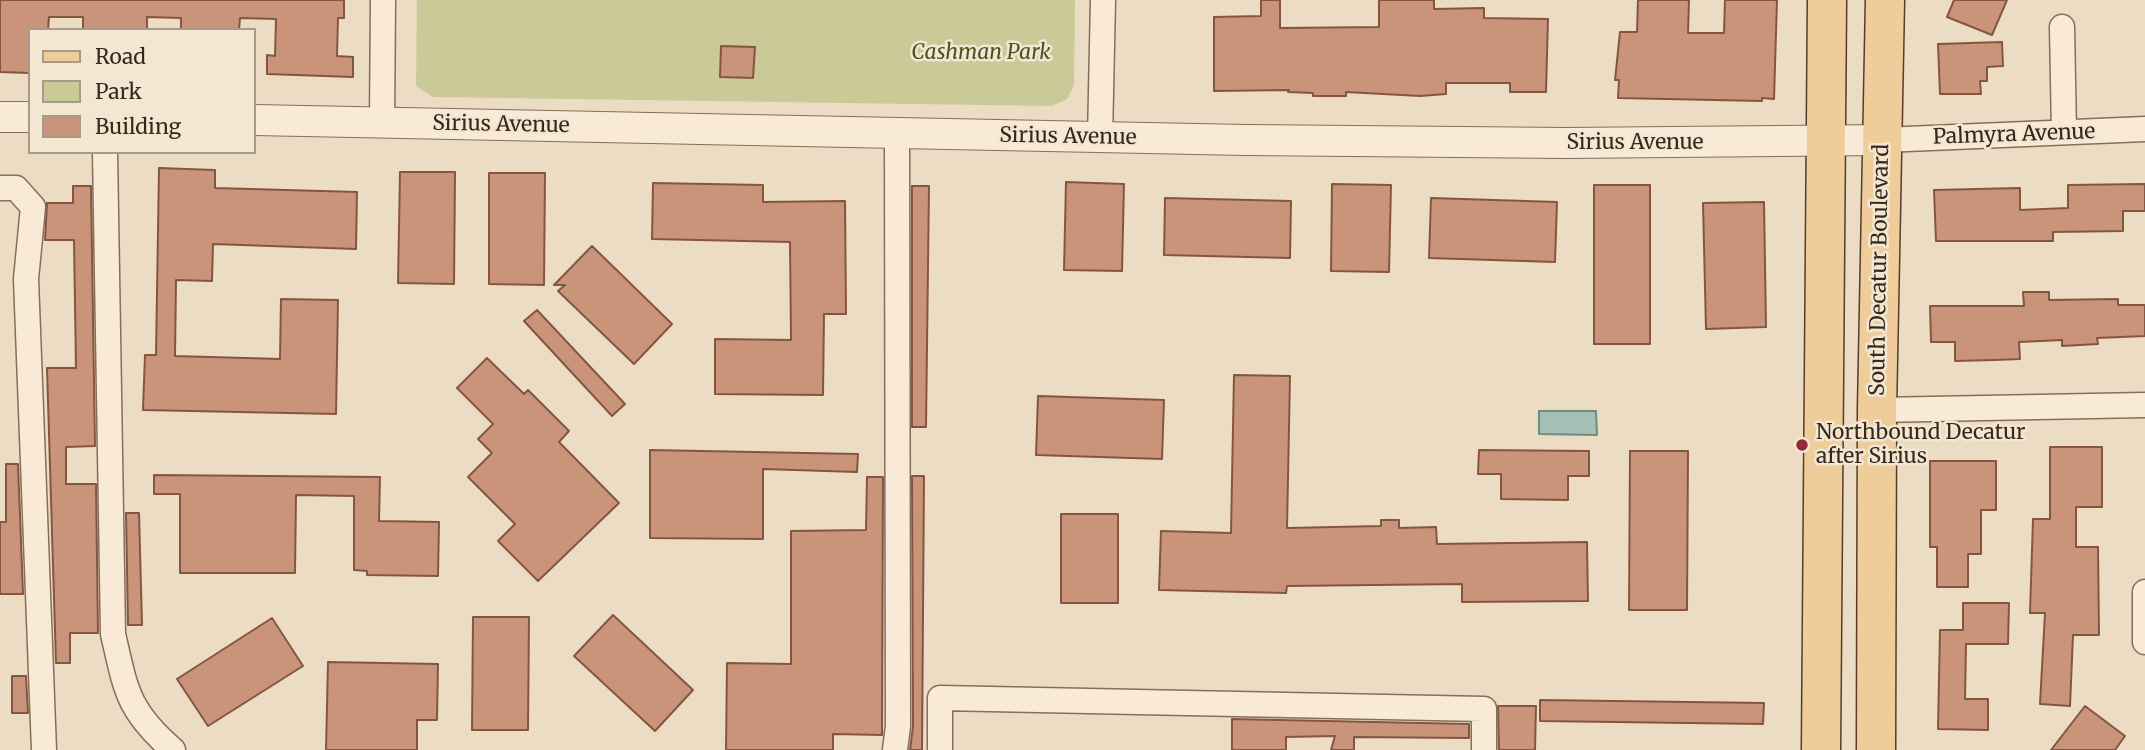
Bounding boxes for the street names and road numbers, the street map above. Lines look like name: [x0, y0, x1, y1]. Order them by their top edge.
street label: Sirius Avenue: [432, 111, 570, 139]
street label: Palmyra Avenue: [1932, 120, 2096, 150]
street label: Sirius Avenue: [999, 123, 1137, 151]
street label: Sirius Avenue: [1566, 130, 1704, 156]
street label: South Decatur Boulevard: [1865, 144, 1895, 396]

